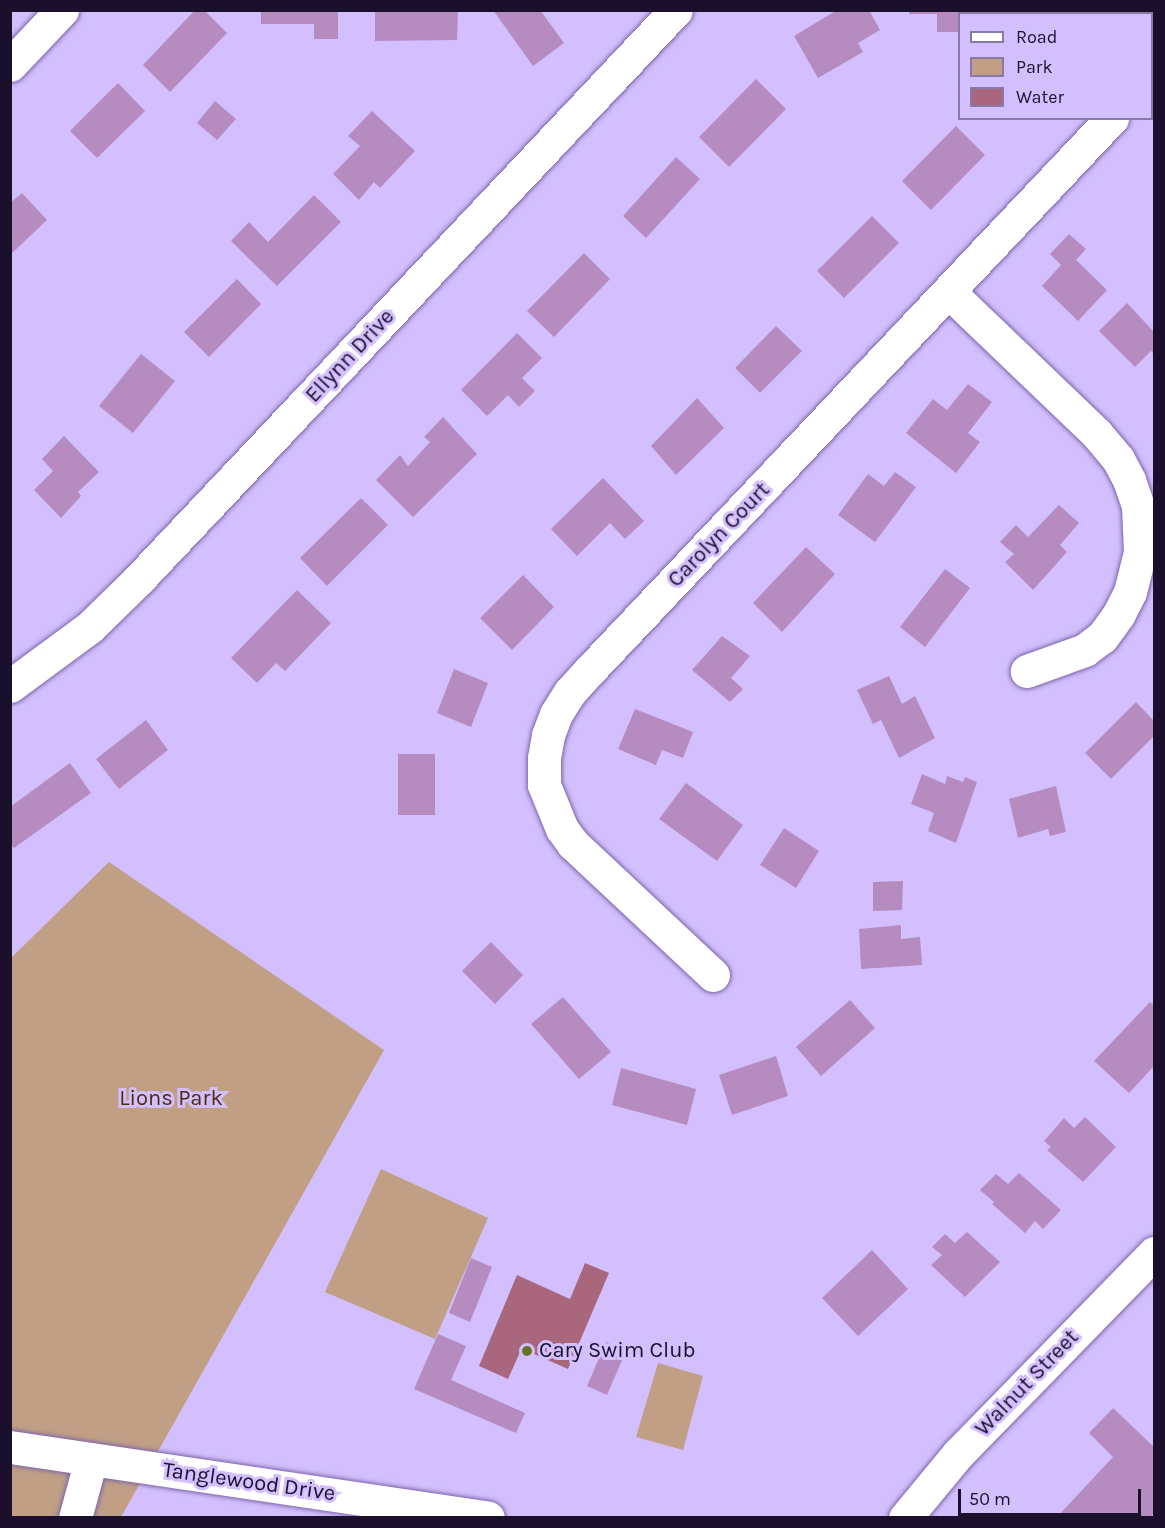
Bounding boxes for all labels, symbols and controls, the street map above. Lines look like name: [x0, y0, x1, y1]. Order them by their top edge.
legend: [958, 12, 1153, 120]
text: Road: [1016, 26, 1057, 48]
text: Park: [1016, 56, 1053, 78]
text: Water: [1016, 86, 1064, 108]
street label: Ellynn Drive: [300, 304, 400, 408]
street label: Carolyn Court: [662, 477, 776, 593]
park label: Lions Park: [119, 1086, 223, 1112]
street label: Walnut Street: [970, 1324, 1084, 1442]
place label: Cary Swim Club: [539, 1338, 696, 1364]
marker: Cary Swim Club: [520, 1344, 534, 1358]
street label: Tanglewood Drive: [161, 1457, 337, 1507]
scale bar: [961, 1477, 1144, 1515]
text: 50 m: [969, 1488, 1011, 1510]

